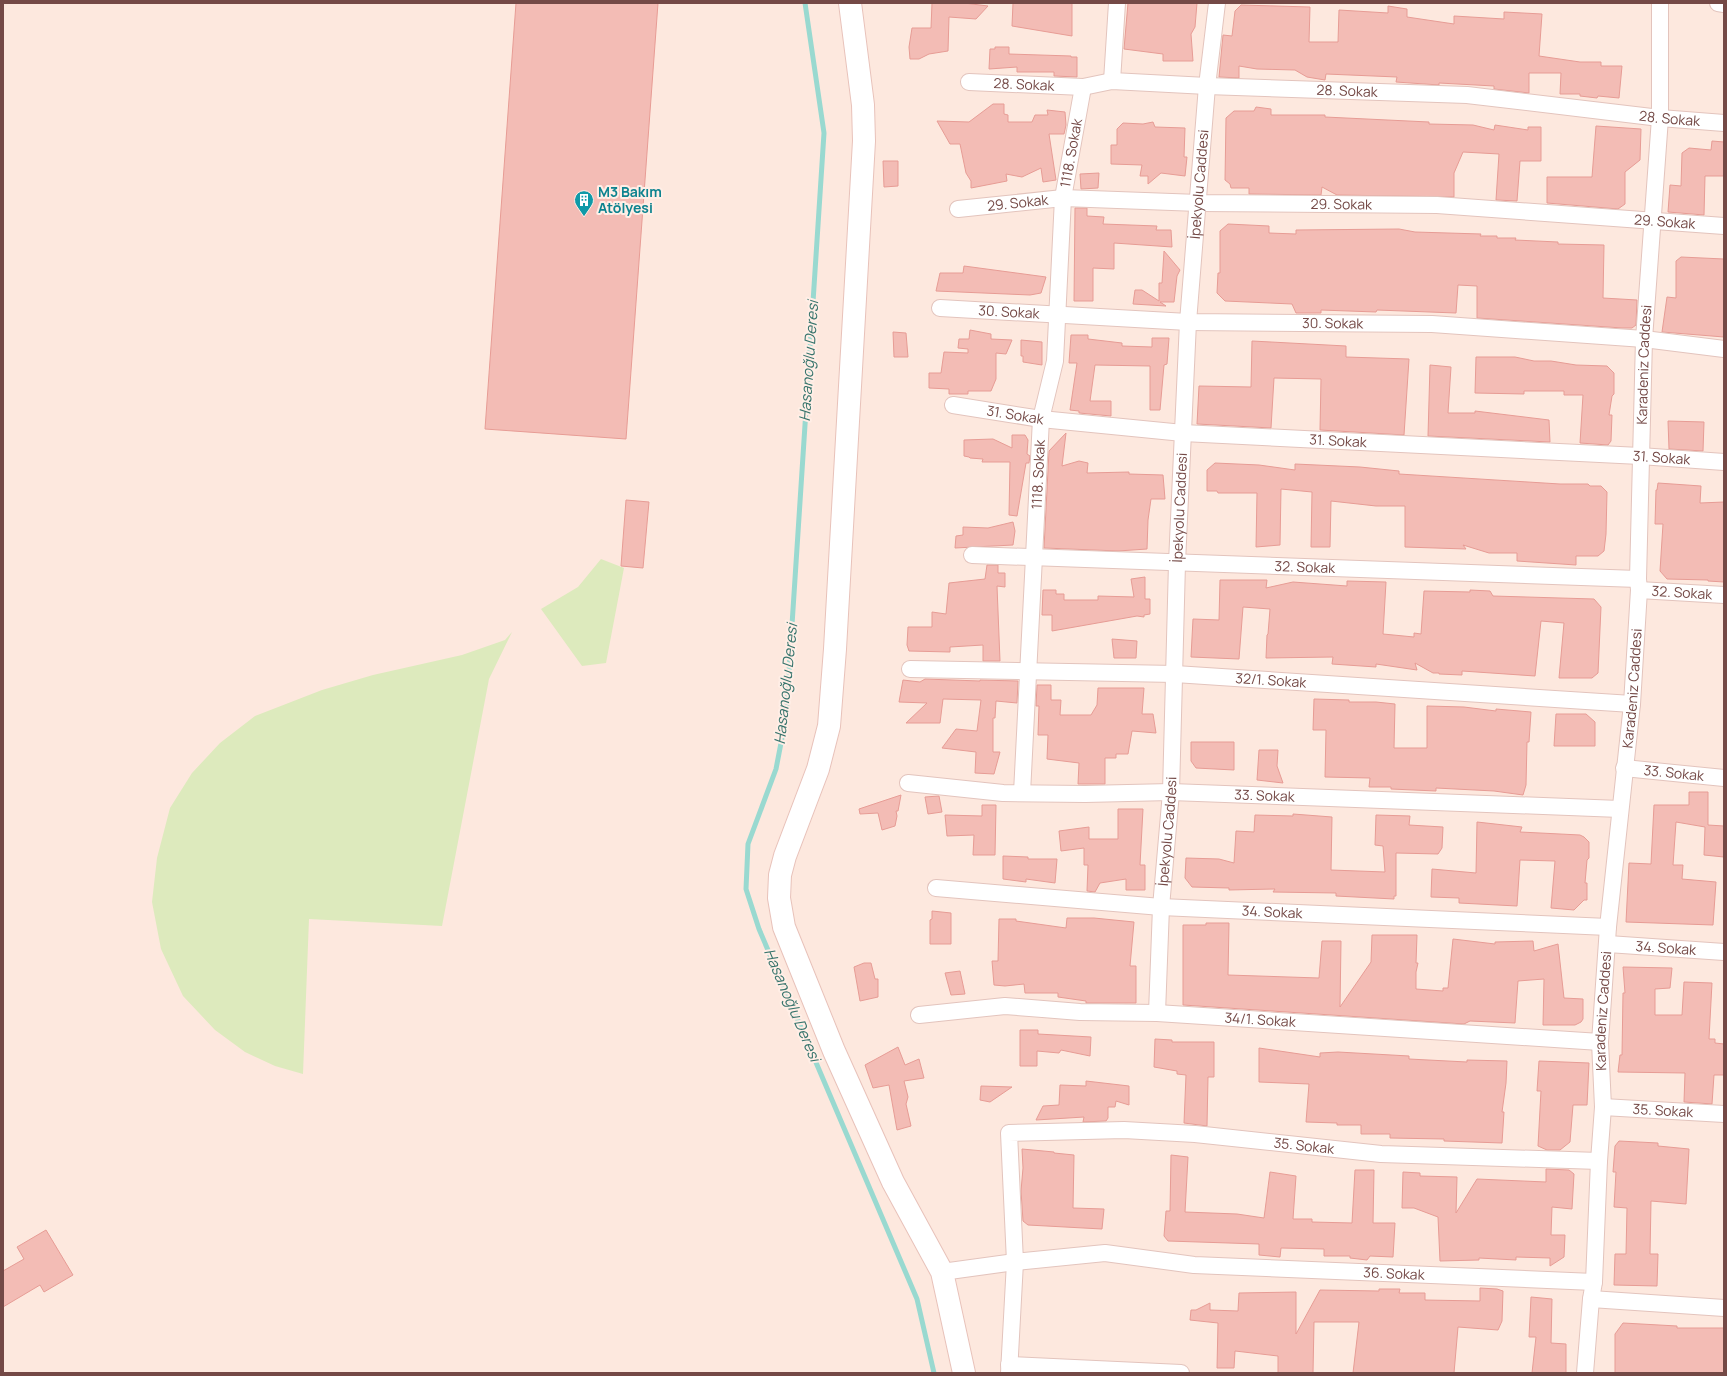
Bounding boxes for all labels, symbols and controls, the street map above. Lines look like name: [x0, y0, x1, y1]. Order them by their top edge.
street label: 28. Sokak: [993, 73, 1056, 95]
street label: 28. Sokak: [1316, 80, 1379, 101]
street label: 28. Sokak: [1638, 106, 1702, 130]
street label: 1118. Sokak: [1055, 116, 1086, 189]
street label: İpekyolu Caddesi: [1185, 129, 1212, 240]
place label: M3 Bakım Atölyesi: [598, 182, 662, 217]
building icon: M3 Bakım Atölyesi: [573, 189, 595, 217]
street label: 29. Sokak: [986, 189, 1050, 215]
street label: 29. Sokak: [1311, 194, 1373, 213]
street label: 29. Sokak: [1633, 209, 1697, 233]
water label: Hasanoğlu Deresi: [794, 297, 823, 422]
street label: 30. Sokak: [978, 300, 1041, 323]
street label: Karadeniz Caddesi: [1632, 304, 1655, 425]
street label: 30. Sokak: [1302, 313, 1364, 332]
street label: 31. Sokak: [985, 400, 1046, 428]
street label: 31. Sokak: [1309, 429, 1368, 451]
street label: 1118. Sokak: [1026, 438, 1049, 510]
street label: 31. Sokak: [1632, 446, 1692, 469]
street label: İpekyolu Caddesi: [1167, 452, 1191, 563]
street label: 32. Sokak: [1274, 556, 1337, 577]
street label: 32. Sokak: [1651, 581, 1714, 603]
water label: Hasanoğlu Deresi: [769, 620, 803, 745]
street label: Karadeniz Caddesi: [1617, 628, 1646, 749]
street label: 32/1. Sokak: [1235, 668, 1308, 692]
street label: 33. Sokak: [1643, 760, 1706, 785]
street label: İpekyolu Caddesi: [1153, 776, 1180, 887]
street label: 33. Sokak: [1234, 784, 1296, 806]
street label: 34. Sokak: [1241, 901, 1304, 922]
street label: 34. Sokak: [1635, 936, 1698, 959]
water label: Hasanoğlu Deresi: [759, 945, 827, 1067]
street label: Karadeniz Caddesi: [1590, 950, 1615, 1071]
street label: 34/1. Sokak: [1224, 1007, 1297, 1031]
street label: 35. Sokak: [1632, 1099, 1695, 1121]
street label: 35. Sokak: [1273, 1133, 1336, 1158]
street label: 36. Sokak: [1363, 1262, 1426, 1284]

